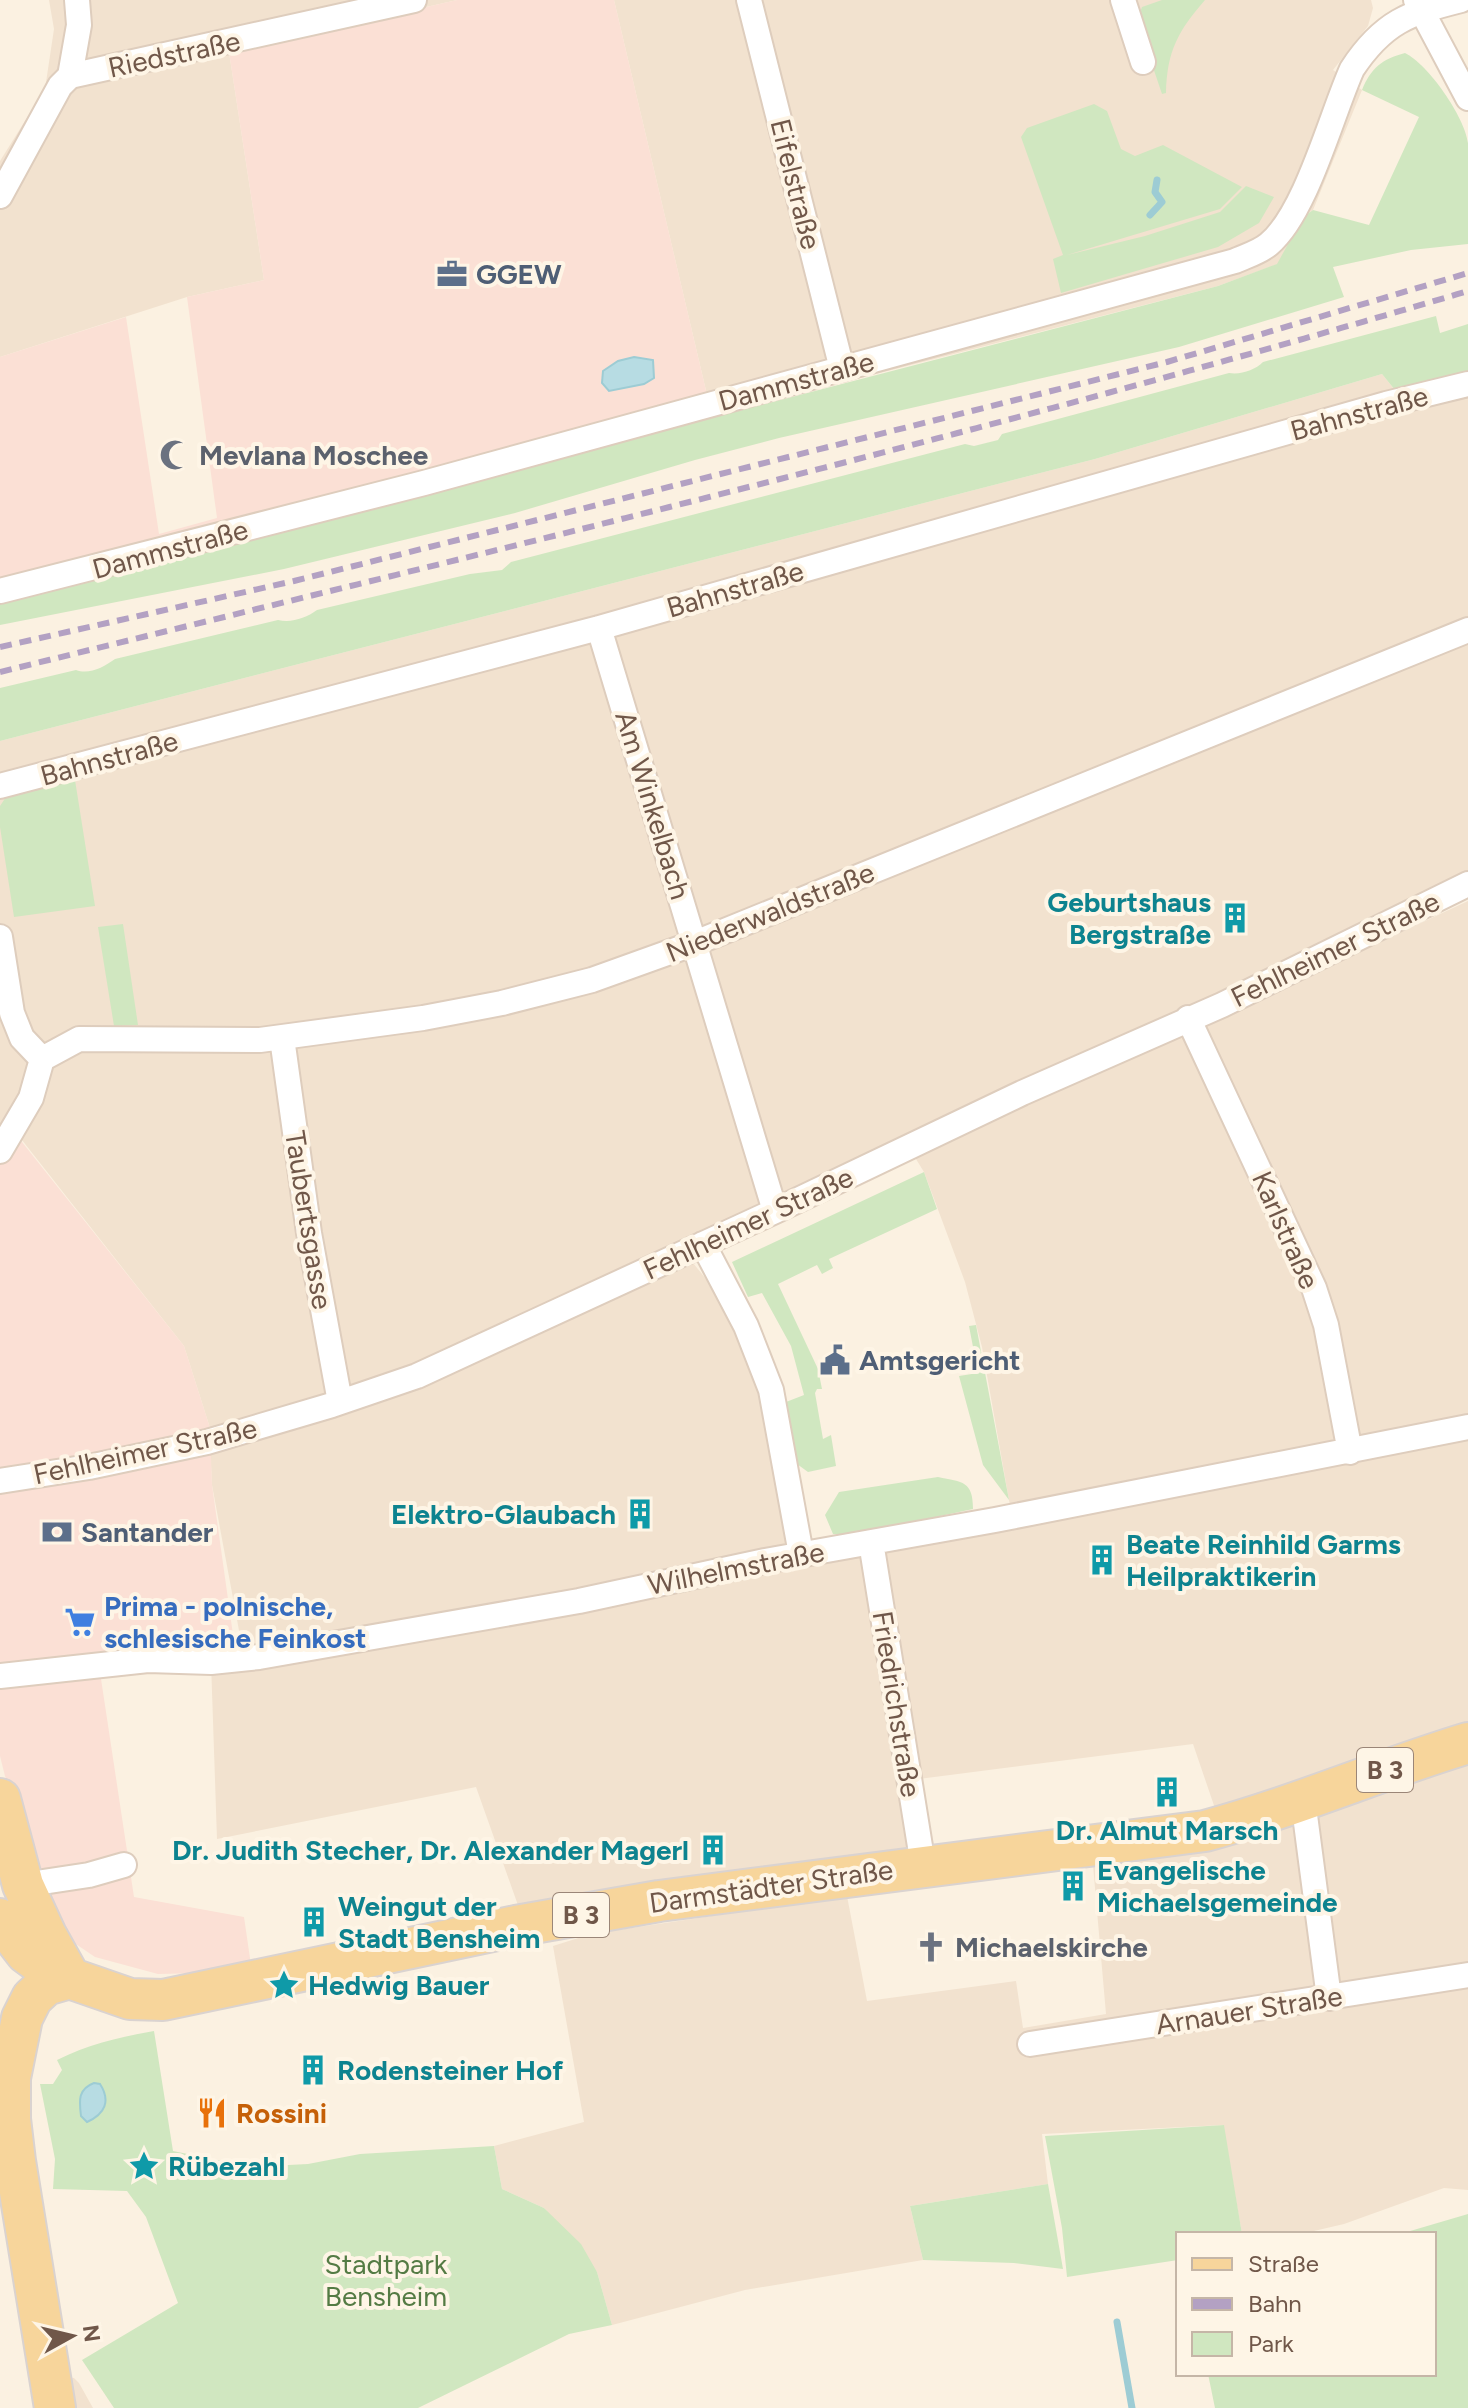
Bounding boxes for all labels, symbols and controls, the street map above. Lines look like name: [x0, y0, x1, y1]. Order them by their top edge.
street label: Riedstraße: [105, 23, 243, 85]
street label: Eifelstraße: [763, 115, 829, 253]
office icon: GGEW: [435, 257, 469, 291]
place label: GGEW: [476, 257, 562, 291]
street label: Dammstraße: [714, 344, 878, 418]
street label: Bahnstraße: [1286, 378, 1432, 448]
mosque icon: Mevlana Moschee: [158, 438, 192, 472]
place label: Mevlana Moschee: [199, 438, 428, 472]
street label: Dammstraße: [88, 512, 252, 586]
street label: Bahnstraße: [663, 553, 807, 625]
street label: Am Winkelbach: [608, 707, 698, 903]
street label: Bahnstraße: [36, 723, 182, 793]
street label: Niederwaldstraße: [661, 855, 879, 969]
street label: Fehlheimer Straße: [1225, 884, 1445, 1014]
place label: Geburtshaus Bergstraße: [1047, 885, 1211, 951]
building icon: Geburtshaus Bergstraße: [1218, 901, 1252, 935]
street label: Taubertsgasse: [278, 1128, 340, 1312]
street label: Fehlheimer Straße: [638, 1159, 858, 1287]
street label: Karlstraße: [1245, 1166, 1327, 1294]
public building icon: Amtsgericht: [818, 1343, 852, 1377]
place label: Amtsgericht: [859, 1343, 1021, 1377]
street label: Fehlheimer Straße: [30, 1411, 260, 1491]
place label: Elektro-Glaubach: [391, 1497, 616, 1531]
building icon: Elektro-Glaubach: [623, 1497, 657, 1531]
bank icon: Santander: [40, 1515, 74, 1549]
place label: Santander: [81, 1515, 214, 1549]
place label: Beate Reinhild Garms Heilpraktikerin: [1126, 1527, 1401, 1593]
street label: Wilhelmstraße: [645, 1534, 827, 1602]
building icon: Beate Reinhild Garms Heilpraktikerin: [1085, 1543, 1119, 1577]
place label: Prima - polnische, schlesische Feinkost: [104, 1589, 367, 1655]
supermarket icon: Prima - polnische, schlesische Feinkost: [63, 1605, 97, 1639]
street label: Friedrichstraße: [866, 1609, 928, 1799]
road number: B 3: [1357, 1748, 1413, 1792]
building icon: Dr. Almut Marsch: [1150, 1775, 1184, 1809]
place label: Dr. Almut Marsch: [1056, 1813, 1278, 1847]
place label: Dr. Judith Stecher, Dr. Alexander Magerl: [172, 1833, 689, 1867]
building icon: Dr. Judith Stecher, Dr. Alexander Magerl: [696, 1833, 730, 1867]
street label: Darmstädter Straße: [647, 1852, 895, 1920]
place label: Evangelische Michaelsgemeinde: [1097, 1853, 1338, 1919]
building icon: Evangelische Michaelsgemeinde: [1056, 1869, 1090, 1903]
place label: Weingut der Stadt Bensheim: [338, 1889, 540, 1955]
road number: B 3: [553, 1893, 609, 1937]
building icon: Weingut der Stadt Bensheim: [297, 1905, 331, 1939]
church icon: Michaelskirche: [914, 1930, 948, 1964]
place label: Michaelskirche: [955, 1930, 1148, 1964]
place icon: Hedwig Bauer: [267, 1968, 301, 2002]
place label: Hedwig Bauer: [308, 1968, 490, 2002]
street label: Arnauer Straße: [1153, 1978, 1345, 2042]
building icon: Rodensteiner Hof: [296, 2053, 330, 2087]
place label: Rodensteiner Hof: [337, 2053, 564, 2087]
restaurant icon: Rossini: [195, 2096, 229, 2130]
place label: Rossini: [236, 2096, 327, 2130]
place icon: Rübezahl: [127, 2149, 161, 2183]
place label: Rübezahl: [168, 2149, 285, 2183]
legend: [1176, 2232, 1436, 2376]
park label: Stadtpark Bensheim: [325, 2247, 448, 2313]
text: Straße: [1248, 2249, 1319, 2278]
text: Bahn: [1248, 2289, 1302, 2318]
north arrow: [32, 2296, 112, 2376]
text: N: [77, 2323, 106, 2344]
text: Park: [1248, 2329, 1294, 2358]

